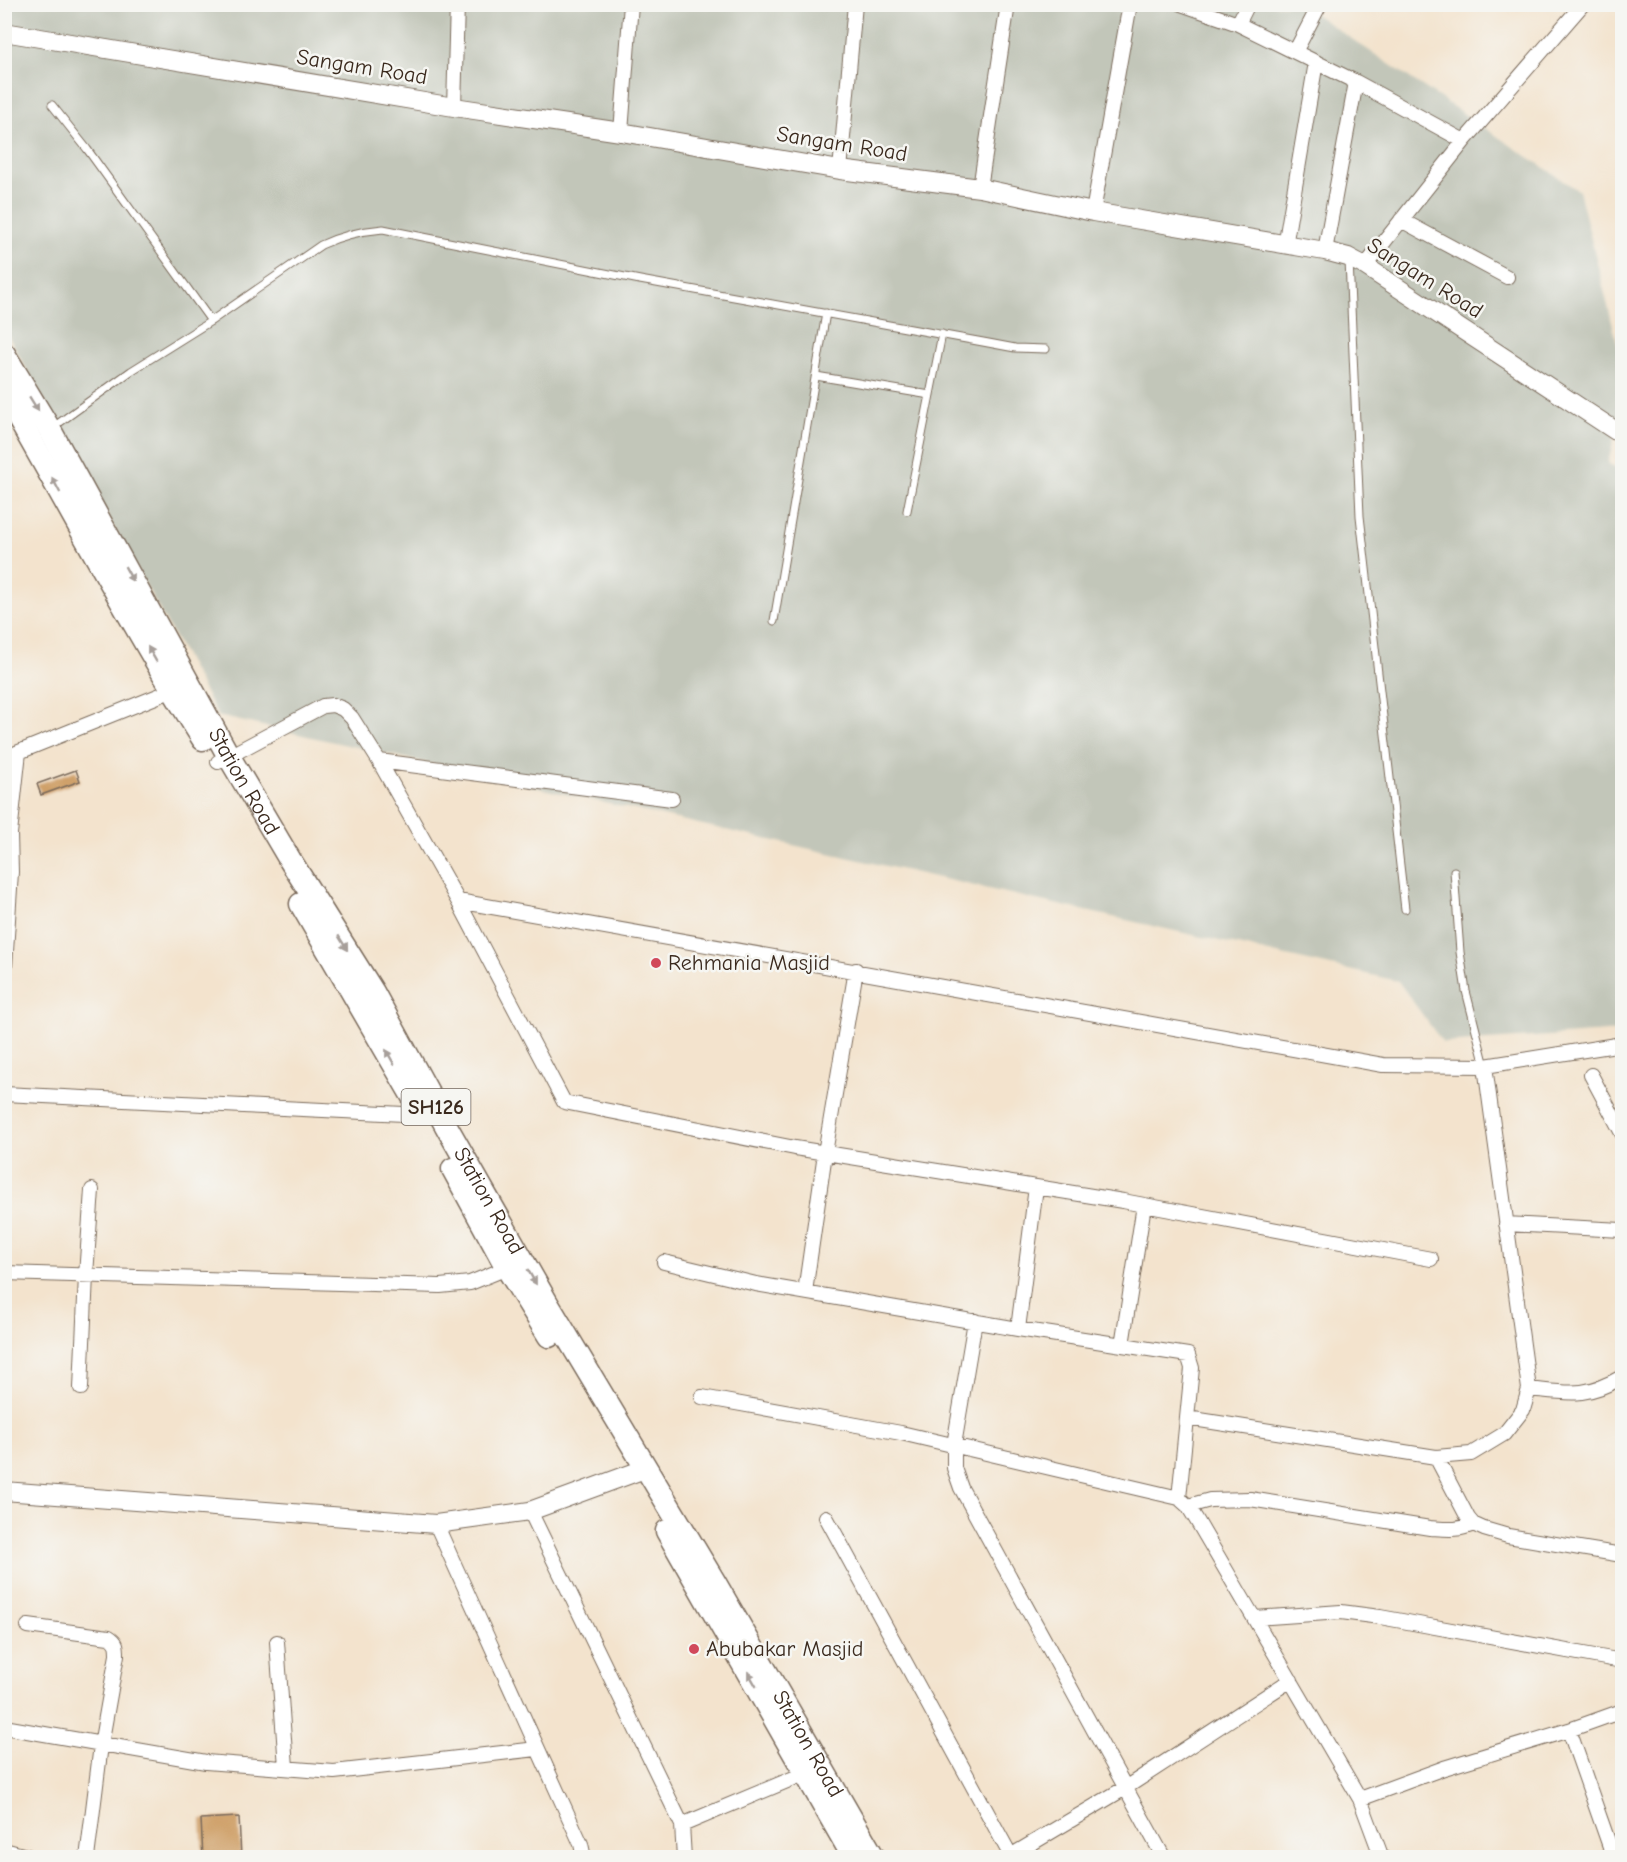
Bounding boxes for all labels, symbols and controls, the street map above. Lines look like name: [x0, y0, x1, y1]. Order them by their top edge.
street label: Sangam Road: [295, 44, 429, 90]
street label: Sangam Road: [775, 121, 909, 167]
street label: Sangam Road: [1362, 232, 1488, 324]
one-way arrow: [28, 396, 39, 412]
one-way arrow: [51, 476, 61, 493]
one-way arrow: [124, 566, 134, 583]
one-way arrow: [147, 645, 157, 662]
street label: Station Road: [203, 723, 285, 839]
one-way arrow: [337, 935, 348, 951]
place label: Rehmania Masjid: [668, 950, 830, 976]
marker: Rehmania Masjid: [649, 956, 663, 970]
one-way arrow: [385, 1048, 395, 1065]
road number: SH126: [402, 1089, 470, 1125]
street label: Station Road: [448, 1143, 530, 1259]
one-way arrow: [527, 1269, 537, 1286]
place label: Abubakar Masjid: [706, 1636, 863, 1662]
marker: Abubakar Masjid: [687, 1642, 701, 1656]
one-way arrow: [747, 1670, 757, 1687]
street label: Station Road: [767, 1686, 849, 1802]

